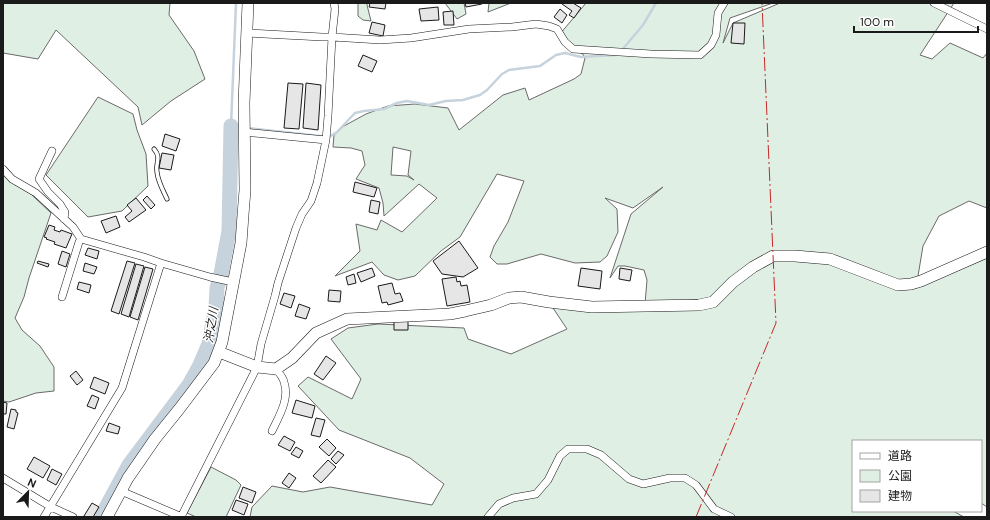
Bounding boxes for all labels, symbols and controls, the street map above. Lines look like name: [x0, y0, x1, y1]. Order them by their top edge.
scale bar: [854, 8, 978, 34]
text: 100 m: [860, 14, 894, 30]
water label: 沖之川: [200, 304, 222, 344]
legend: [852, 440, 982, 512]
text: 道路: [888, 448, 912, 464]
text: 公園: [888, 468, 912, 484]
north arrow: [8, 472, 48, 512]
text: N: [25, 475, 38, 491]
text: 建物: [888, 488, 912, 504]

